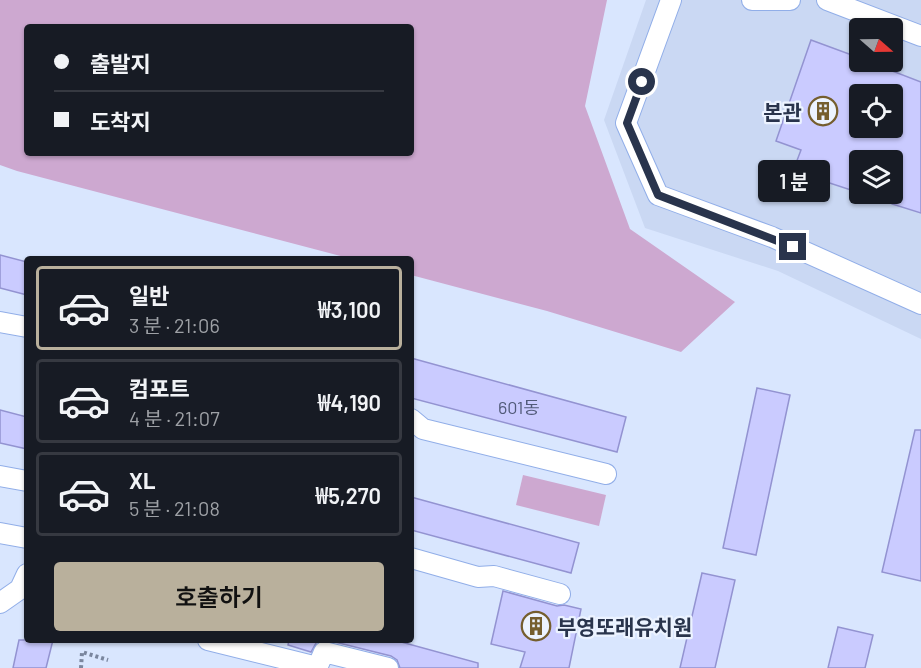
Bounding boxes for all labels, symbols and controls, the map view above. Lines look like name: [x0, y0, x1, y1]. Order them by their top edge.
north arrow: [849, 18, 903, 72]
map controls: [849, 18, 903, 204]
text: 출발지: [90, 50, 151, 76]
route start: [628, 68, 655, 95]
button: locate: [849, 84, 903, 138]
building icon: 본관: [807, 95, 839, 127]
place label: 본관: [763, 99, 802, 124]
text: 도착지: [90, 108, 151, 134]
button: layers: [849, 150, 903, 204]
callout: 1 분: [757, 160, 829, 202]
text: 1 분: [779, 169, 809, 193]
route end: [779, 233, 806, 260]
icon: car: [57, 281, 111, 335]
text: 일반: [129, 282, 169, 308]
text: ₩3,100: [318, 296, 381, 322]
text: 3 분 · 21:06: [129, 313, 220, 337]
icon: car: [57, 374, 111, 428]
text: 컴포트: [129, 375, 190, 401]
text: ₩4,190: [318, 389, 381, 415]
house number: 601동: [498, 396, 540, 418]
text: 4 분 · 21:07: [129, 406, 220, 430]
icon: car: [57, 467, 111, 521]
text: XL: [129, 467, 155, 493]
text: ₩5,270: [315, 482, 381, 508]
text: 5 분 · 21:08: [129, 496, 220, 520]
button: 호출하기: [54, 562, 384, 631]
building icon: 부영또래유치원: [520, 610, 552, 642]
place label: 부영또래유치원: [557, 614, 692, 639]

